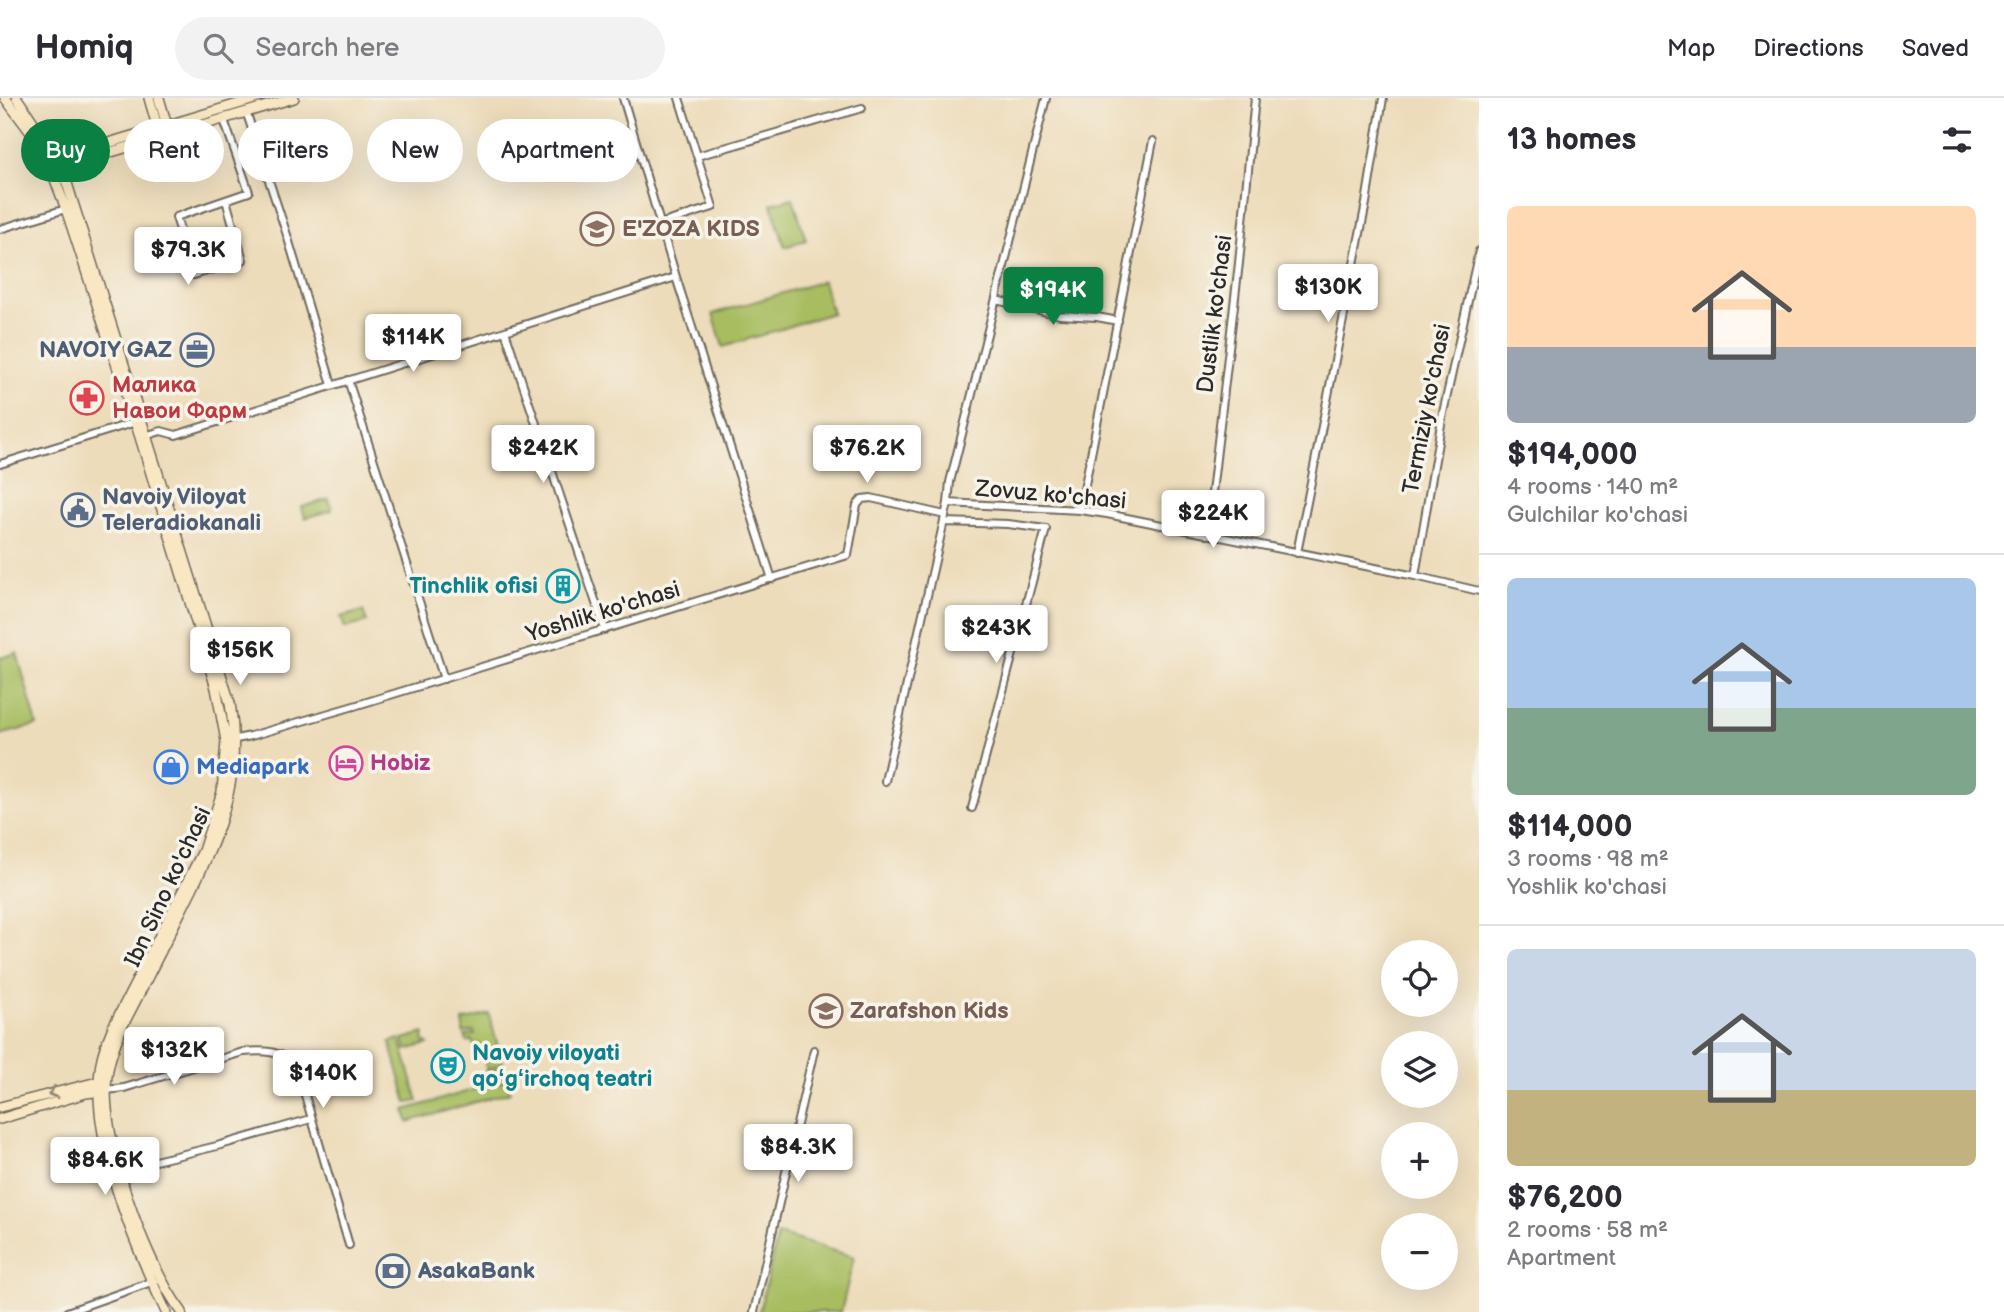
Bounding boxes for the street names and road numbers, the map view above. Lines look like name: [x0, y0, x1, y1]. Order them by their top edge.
street label: Dustlik ko'chasi: [1191, 233, 1239, 395]
street label: Termiziy ko'chasi: [1397, 322, 1457, 496]
street label: Zovuz ko'chasi: [973, 474, 1128, 516]
street label: Yoshlik ko'chasi: [522, 575, 683, 649]
street label: Ibn Sino ko'chasi: [119, 802, 217, 972]

